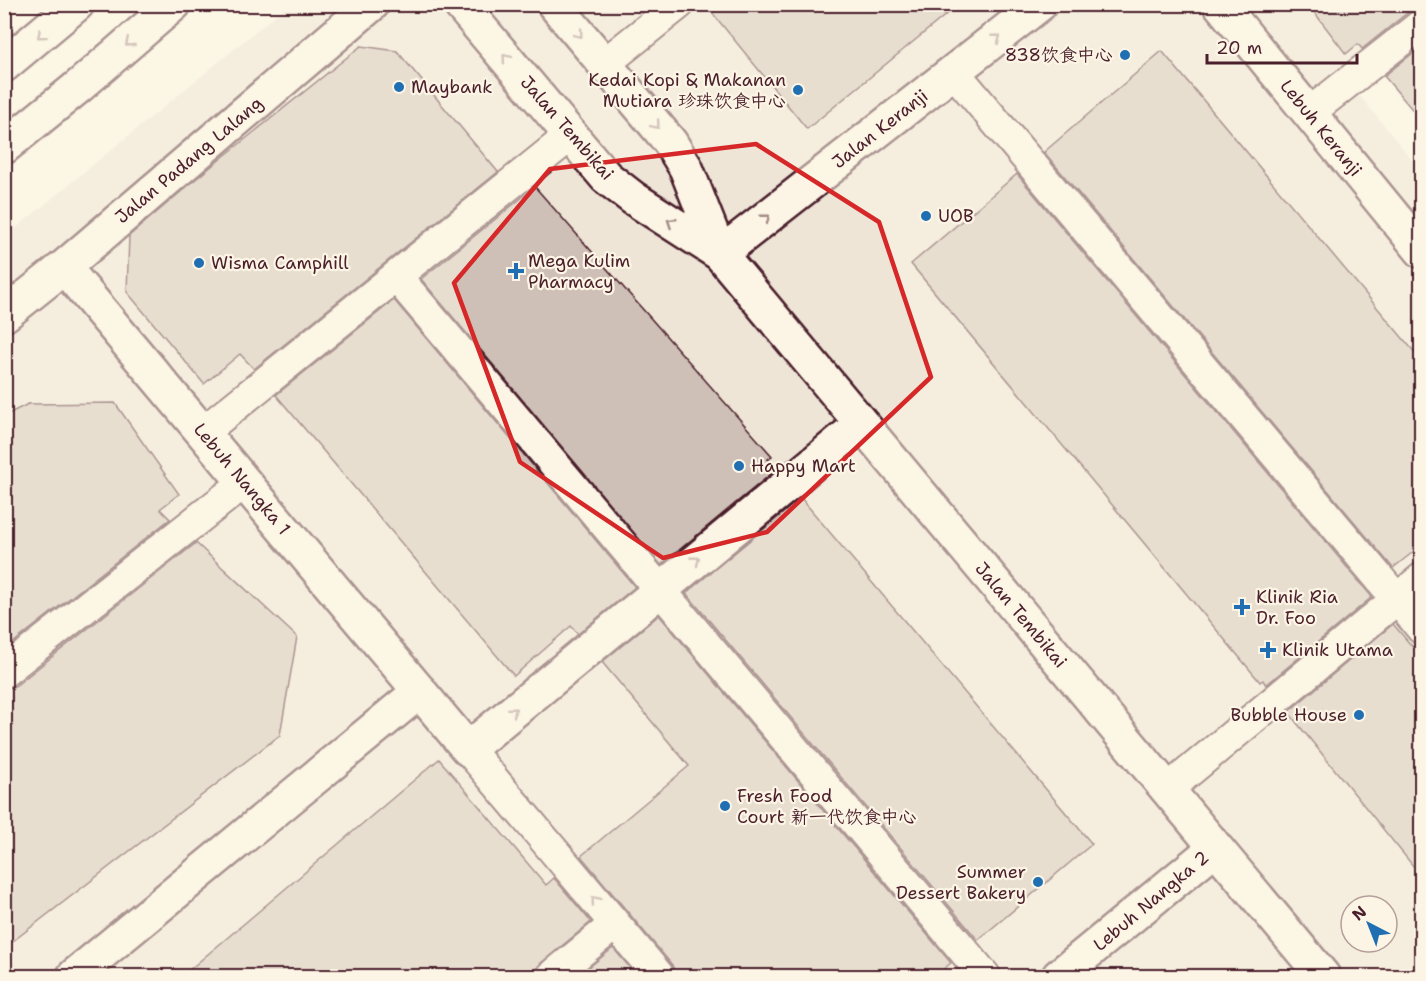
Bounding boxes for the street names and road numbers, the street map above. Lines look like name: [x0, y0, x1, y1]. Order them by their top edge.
street label: Jalan Tembikai: [515, 71, 619, 185]
street label: Lebuh Keranji: [1275, 75, 1367, 181]
street label: Jalan Keranji: [827, 84, 933, 174]
street label: Jalan Padang Lalang: [110, 91, 268, 229]
street label: Lebuh Nangka 1: [188, 418, 296, 540]
street label: Jalan Tembikai: [970, 557, 1072, 673]
street label: Lebuh Nangka 2: [1088, 845, 1214, 957]

